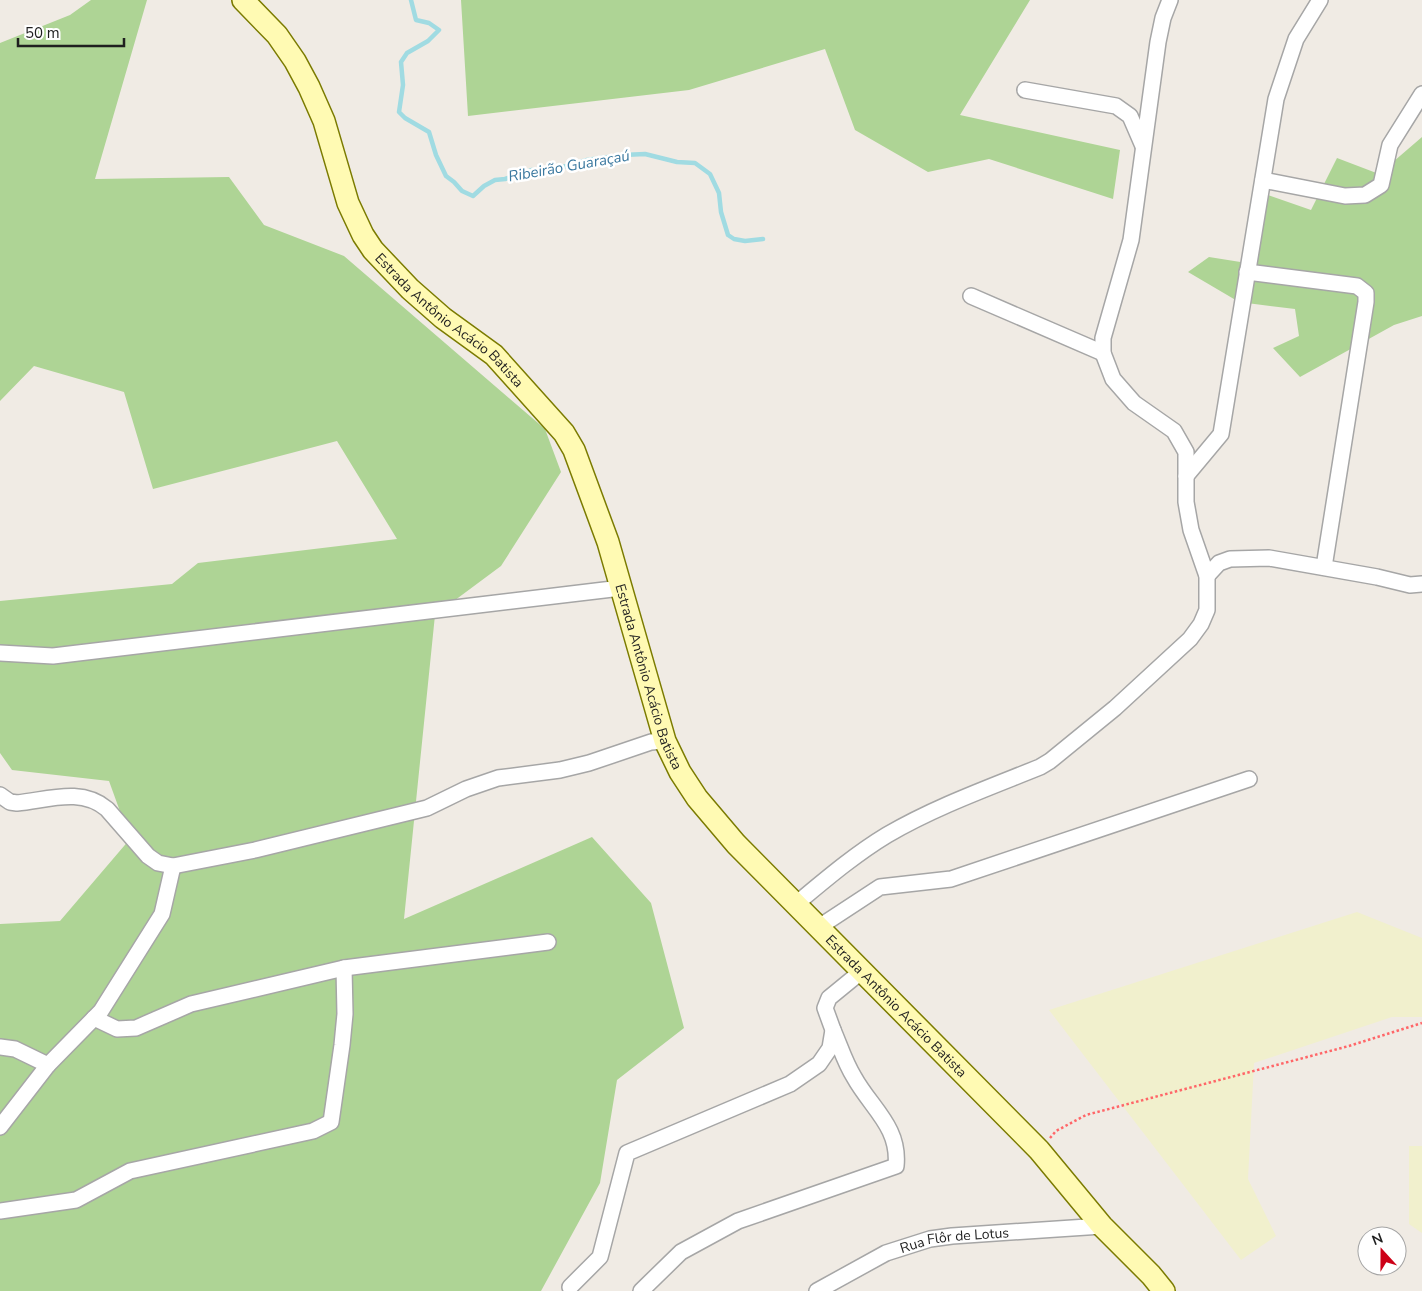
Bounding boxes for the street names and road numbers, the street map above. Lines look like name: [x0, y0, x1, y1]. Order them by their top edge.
street label: Estrada Antônio Acácio Batista: [371, 249, 528, 391]
street label: Estrada Antônio Acácio Batista: [611, 582, 687, 773]
street label: Estrada Antônio Acácio Batista: [821, 930, 971, 1082]
street label: Rua Flôr de Lotus: [897, 1223, 1010, 1258]

